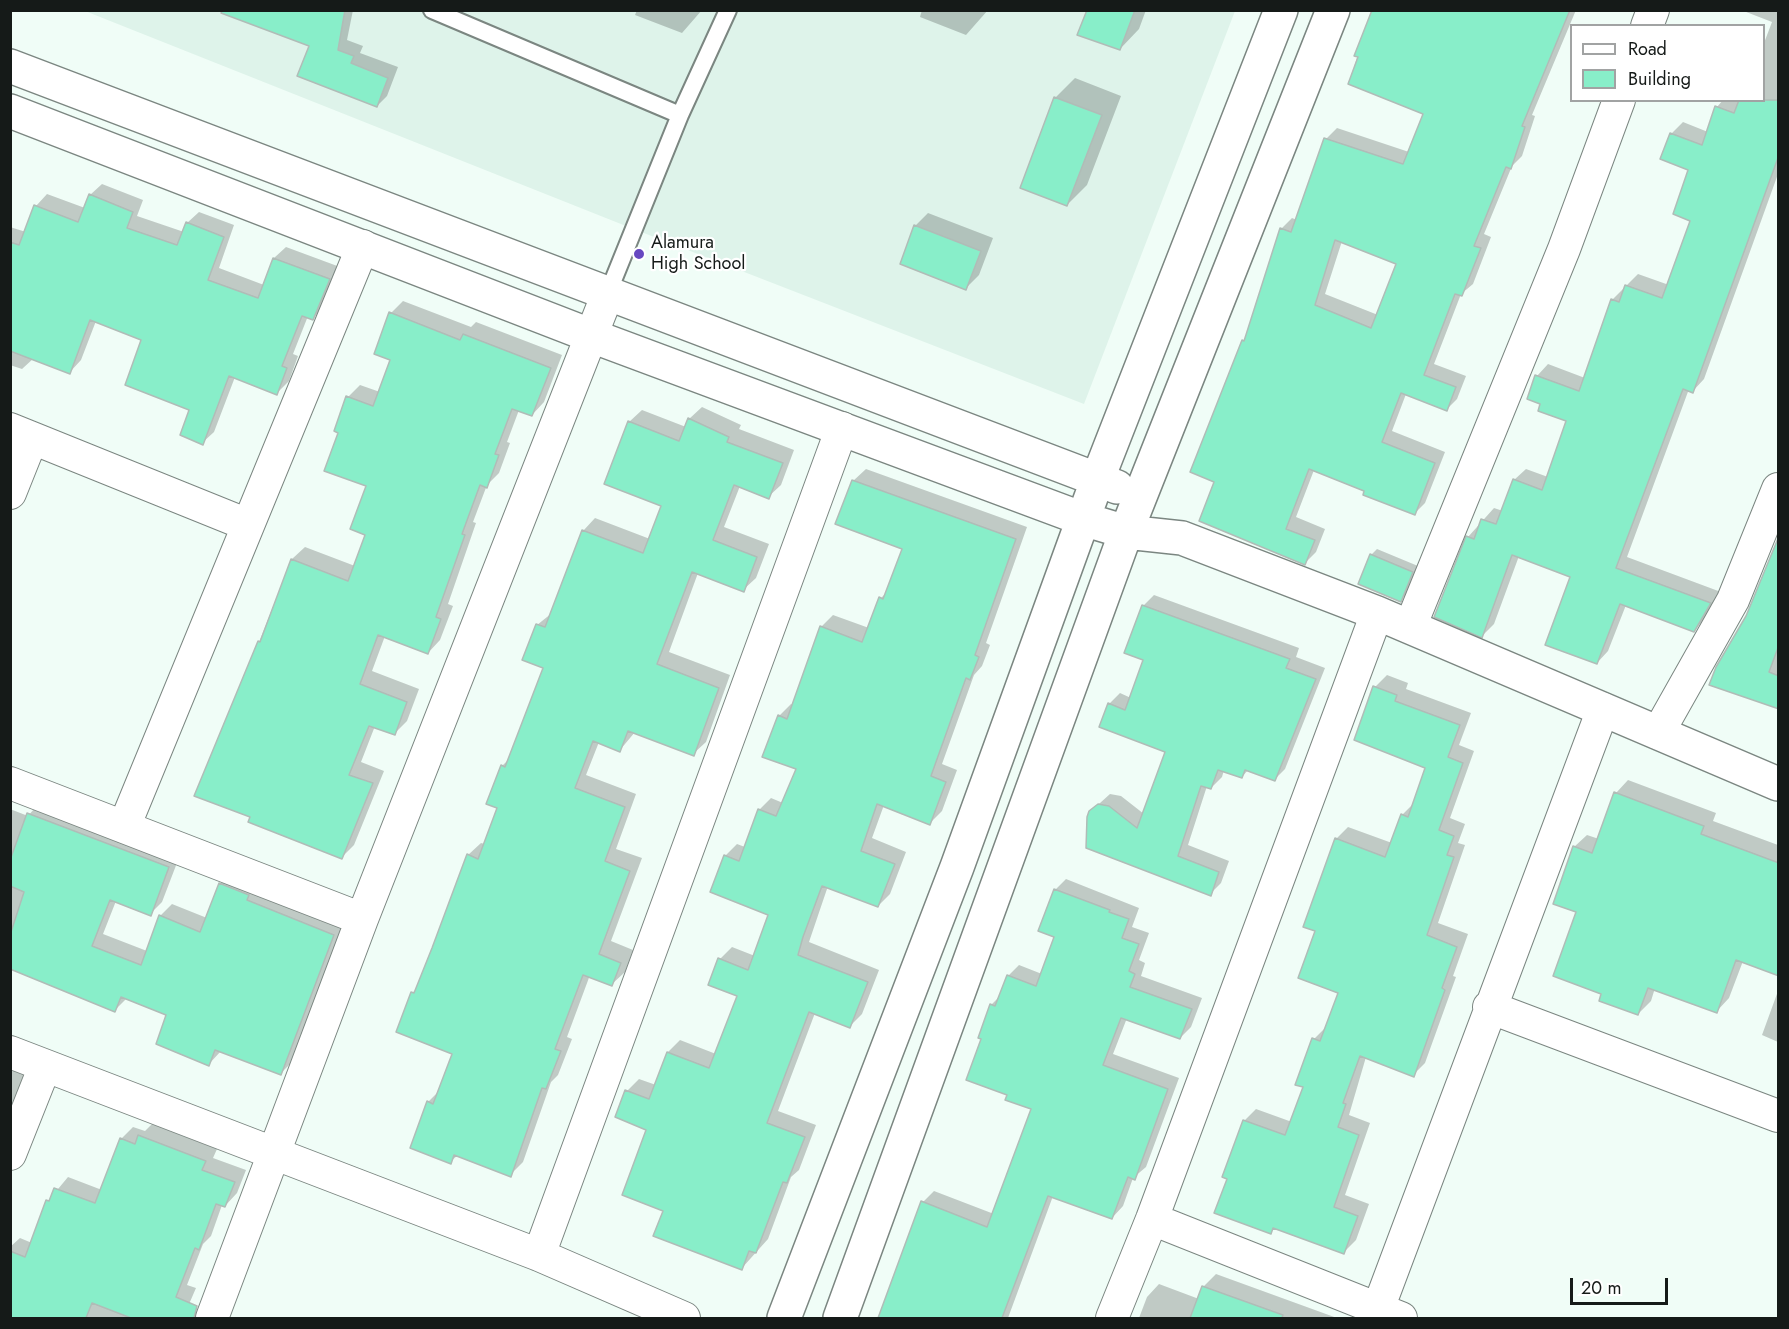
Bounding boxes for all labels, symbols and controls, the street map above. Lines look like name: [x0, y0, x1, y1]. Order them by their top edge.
legend: [1570, 24, 1765, 102]
text: Road: [1628, 36, 1667, 62]
text: Building: [1628, 66, 1691, 92]
place label: Alamura High School: [651, 233, 745, 276]
marker: Alamura High School: [632, 247, 646, 261]
scale bar: [1573, 1266, 1670, 1304]
text: 20 m: [1581, 1275, 1621, 1301]

